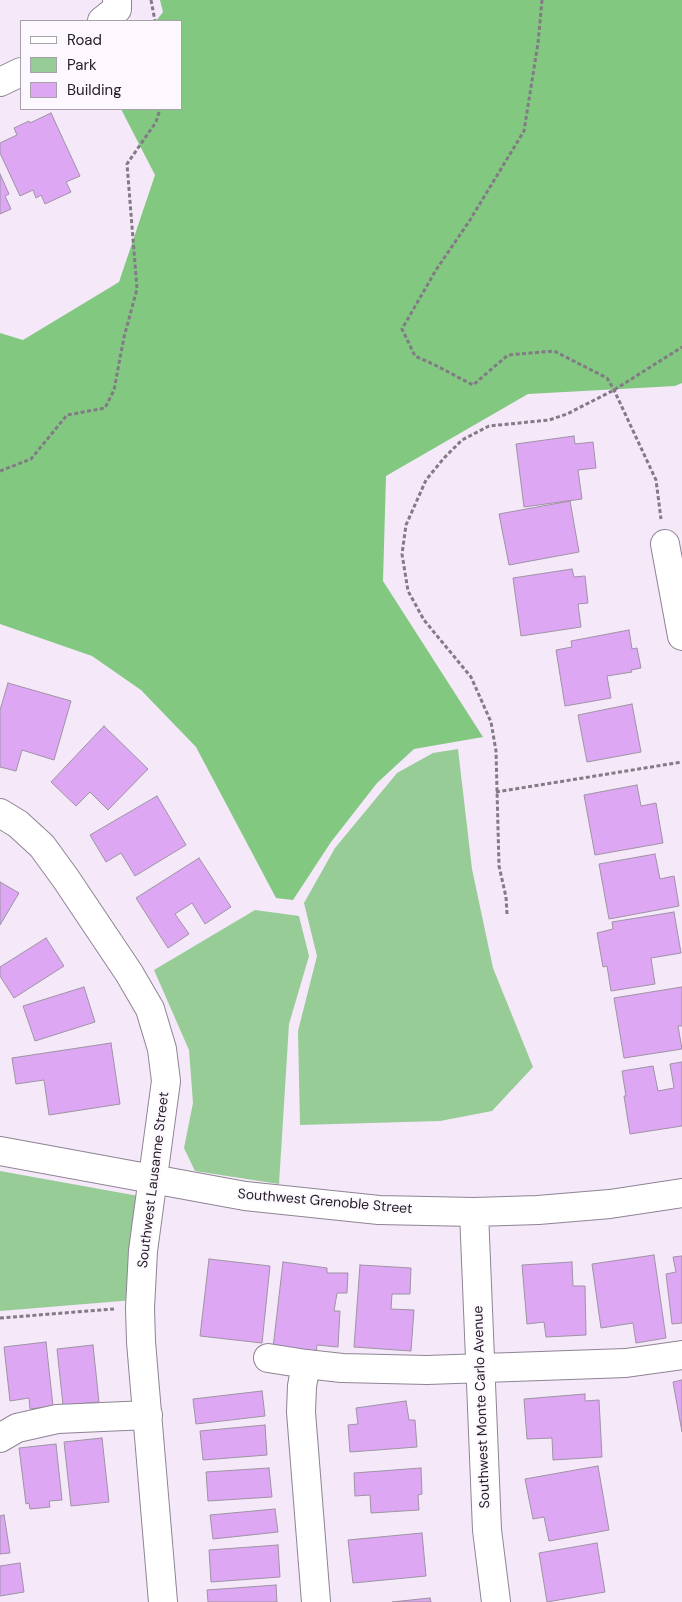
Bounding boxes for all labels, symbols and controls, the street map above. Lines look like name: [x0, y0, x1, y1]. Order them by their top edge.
legend: [20, 20, 182, 110]
text: Road: [67, 30, 102, 50]
text: Park: [67, 55, 97, 75]
text: Building: [67, 80, 122, 100]
street label: Southwest Lausanne Street: [135, 1091, 173, 1269]
street label: Southwest Grenoble Street: [237, 1186, 413, 1218]
street label: Southwest Monte Carlo Avenue: [470, 1305, 494, 1509]

